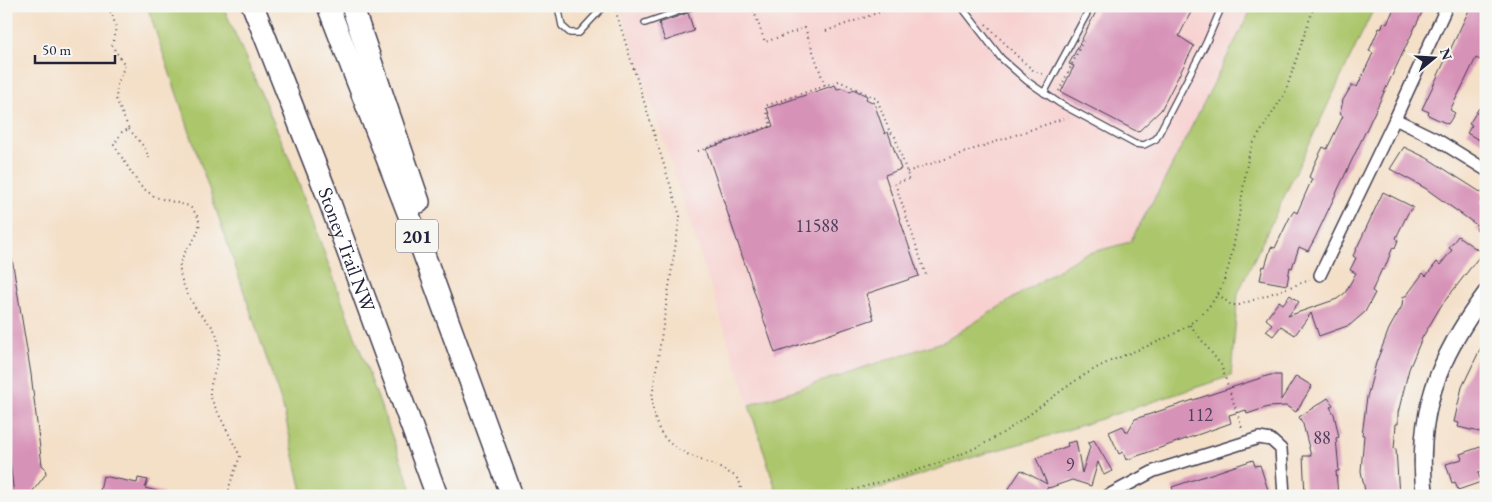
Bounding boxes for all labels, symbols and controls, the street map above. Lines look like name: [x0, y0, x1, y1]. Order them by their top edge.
scale bar: [35, 32, 115, 64]
north arrow: [1410, 32, 1460, 82]
text: 50 m: [42, 40, 71, 59]
text: N: [1436, 46, 1457, 63]
street label: Stoney Trail NW: [312, 184, 382, 316]
house number: 11588: [795, 214, 839, 237]
road number: 201: [396, 220, 438, 252]
house number: 112: [1187, 403, 1213, 426]
house number: 88: [1313, 426, 1331, 449]
house number: 9: [1066, 453, 1075, 476]

